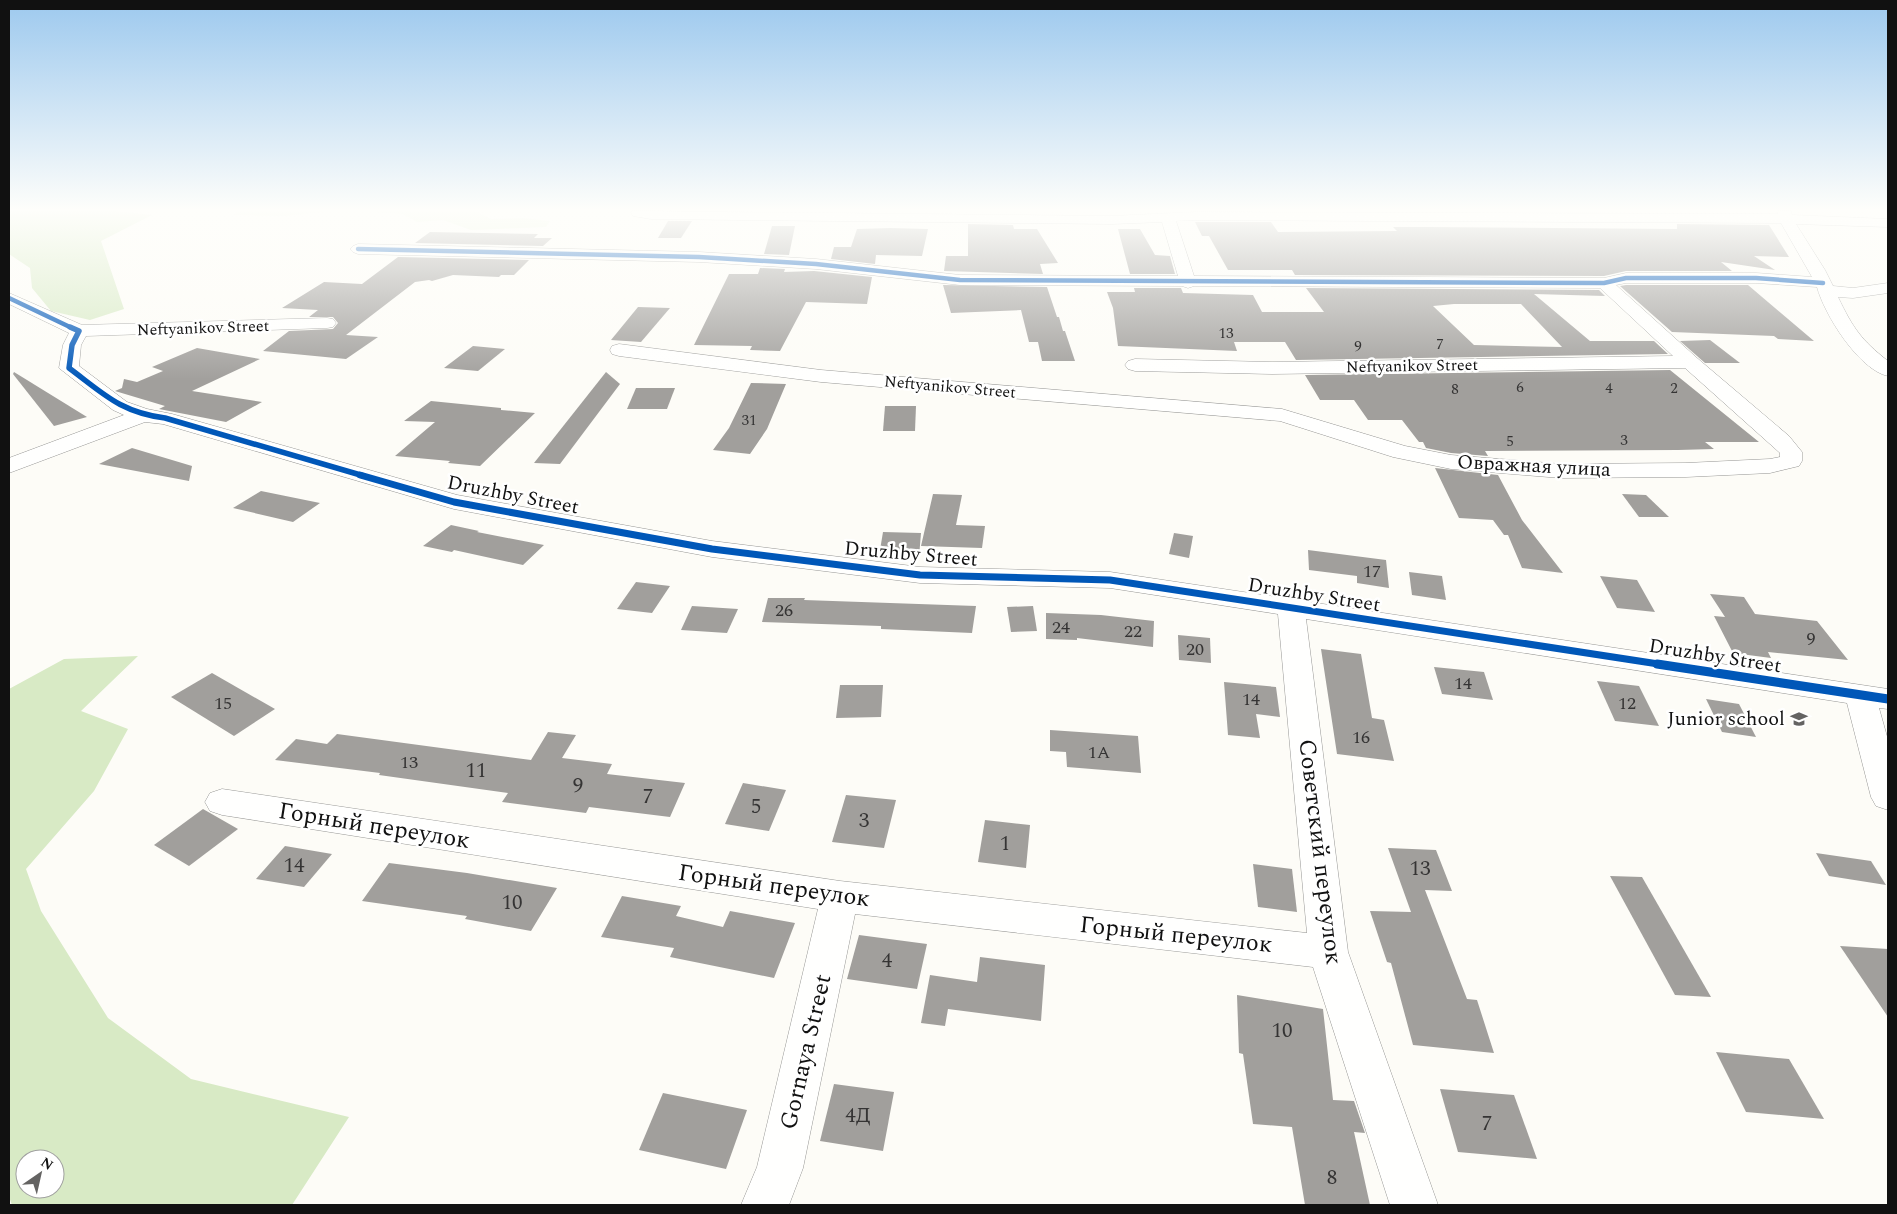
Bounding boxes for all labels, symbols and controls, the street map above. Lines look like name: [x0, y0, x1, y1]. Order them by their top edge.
street label: Neftyanikov Street: [136, 314, 270, 342]
house number: 13: [1218, 322, 1234, 345]
house number: 7: [1436, 333, 1444, 356]
house number: 9: [1354, 335, 1362, 358]
street label: Neftyanikov Street: [1346, 353, 1479, 379]
street label: Neftyanikov Street: [883, 369, 1017, 405]
house number: 6: [1516, 376, 1524, 399]
house number: 4: [1605, 377, 1613, 400]
house number: 2: [1670, 377, 1678, 400]
house number: 8: [1451, 378, 1459, 401]
house number: 31: [741, 409, 757, 432]
house number: 3: [1620, 429, 1628, 452]
house number: 5: [1506, 430, 1514, 453]
street label: Овражная улица: [1456, 447, 1612, 485]
street label: Druzhby Street: [444, 468, 582, 522]
street label: Druzhby Street: [843, 533, 979, 575]
house number: 17: [1363, 558, 1381, 585]
street label: Druzhby Street: [1246, 570, 1382, 620]
house number: 26: [775, 597, 793, 624]
house number: 24: [1052, 614, 1070, 641]
house number: 22: [1124, 618, 1142, 645]
house number: 9: [1807, 625, 1816, 652]
street label: Druzhby Street: [1647, 631, 1783, 681]
house number: 20: [1186, 636, 1204, 663]
house number: 14: [1454, 670, 1472, 697]
house number: 14: [1242, 686, 1260, 713]
house number: 15: [214, 690, 232, 717]
house number: 12: [1618, 690, 1636, 717]
place label: Junior school: [1667, 704, 1785, 734]
school or university icon: Junior school: [1789, 709, 1809, 729]
house number: 16: [1352, 724, 1370, 751]
street label: Советский переулок: [1288, 737, 1352, 967]
house number: 1А: [1088, 739, 1110, 766]
house number: 13: [400, 749, 418, 776]
house number: 11: [466, 755, 487, 787]
house number: 9: [573, 770, 583, 802]
house number: 7: [643, 781, 653, 813]
house number: 5: [751, 791, 761, 823]
street label: Горный переулок: [276, 793, 472, 859]
house number: 3: [859, 805, 870, 837]
house number: 1: [1000, 828, 1010, 860]
house number: 14: [284, 850, 305, 882]
house number: 13: [1410, 853, 1431, 885]
street label: Горный переулок: [676, 855, 872, 917]
house number: 10: [502, 887, 523, 919]
street label: Горный переулок: [1078, 907, 1274, 963]
house number: 4: [882, 945, 893, 977]
street label: Gornaya Street: [771, 971, 841, 1133]
house number: 10: [1272, 1015, 1293, 1047]
house number: 4Д: [845, 1100, 871, 1132]
house number: 7: [1482, 1108, 1492, 1140]
north arrow: [15, 1149, 65, 1199]
text: N: [36, 1152, 58, 1176]
house number: 8: [1327, 1162, 1337, 1194]

